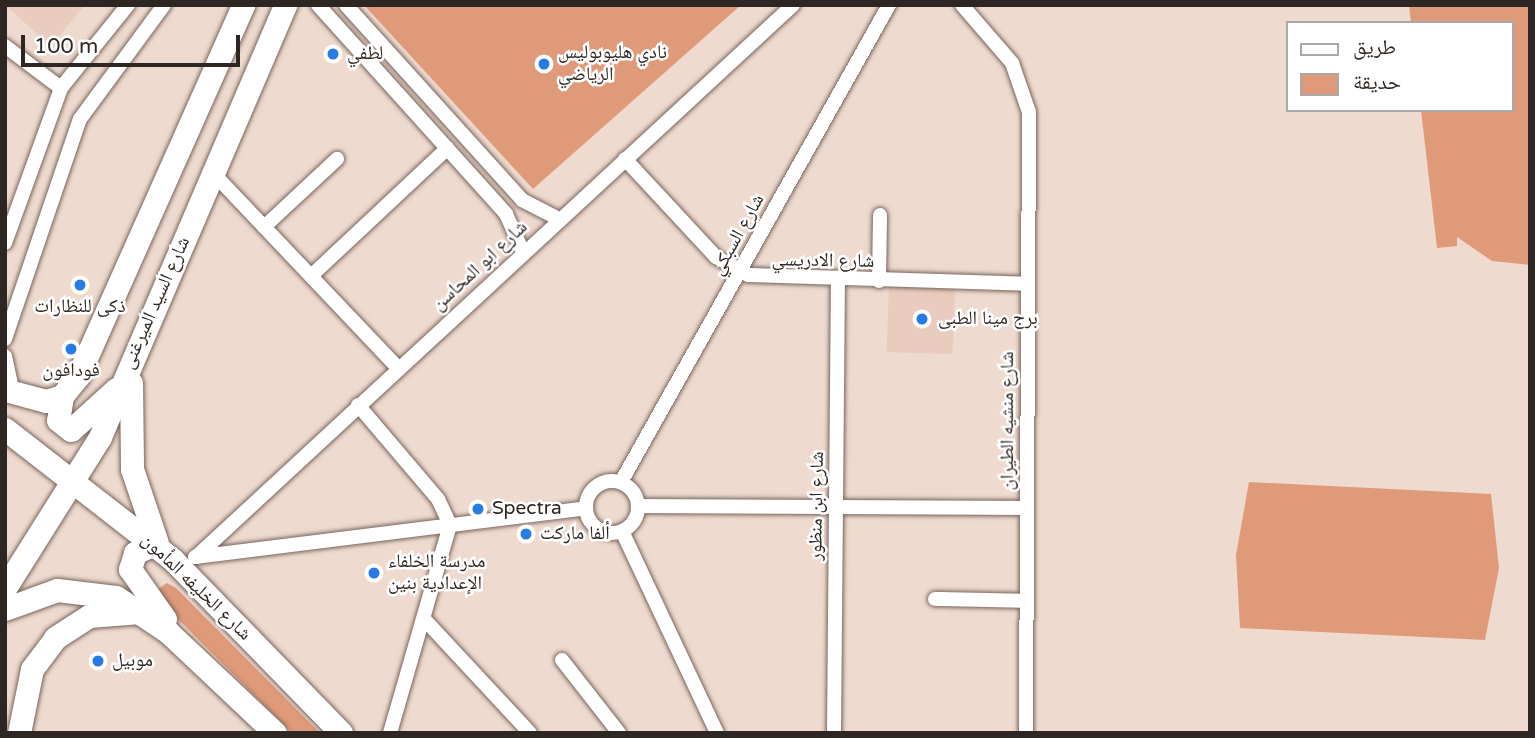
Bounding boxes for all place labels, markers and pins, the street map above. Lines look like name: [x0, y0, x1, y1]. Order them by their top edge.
place label: نادي هليوبوليس الرياضي: [558, 42, 667, 86]
place label: لطفي: [347, 43, 383, 65]
marker: لطفي: [325, 46, 341, 62]
marker: نادي هليوبوليس الرياضي: [536, 56, 552, 72]
marker: ذكى للنظارات: [72, 277, 88, 293]
place label: ذكى للنظارات: [34, 296, 126, 318]
place label: برج مينا الطبى: [938, 308, 1038, 330]
marker: برج مينا الطبى: [912, 309, 932, 329]
marker: فودافون: [63, 341, 79, 357]
place label: فودافون: [42, 360, 100, 382]
place label: Spectra: [492, 498, 562, 520]
marker: Spectra: [470, 501, 486, 517]
place label: ألفا ماركت: [540, 523, 610, 545]
marker: ألفا ماركت: [518, 526, 534, 542]
place label: مدرسة الخلفاء الإعدادية بنين: [388, 551, 485, 595]
marker: مدرسة الخلفاء الإعدادية بنين: [366, 565, 382, 581]
place label: موبيل: [112, 650, 153, 672]
marker: موبيل: [90, 653, 106, 669]

